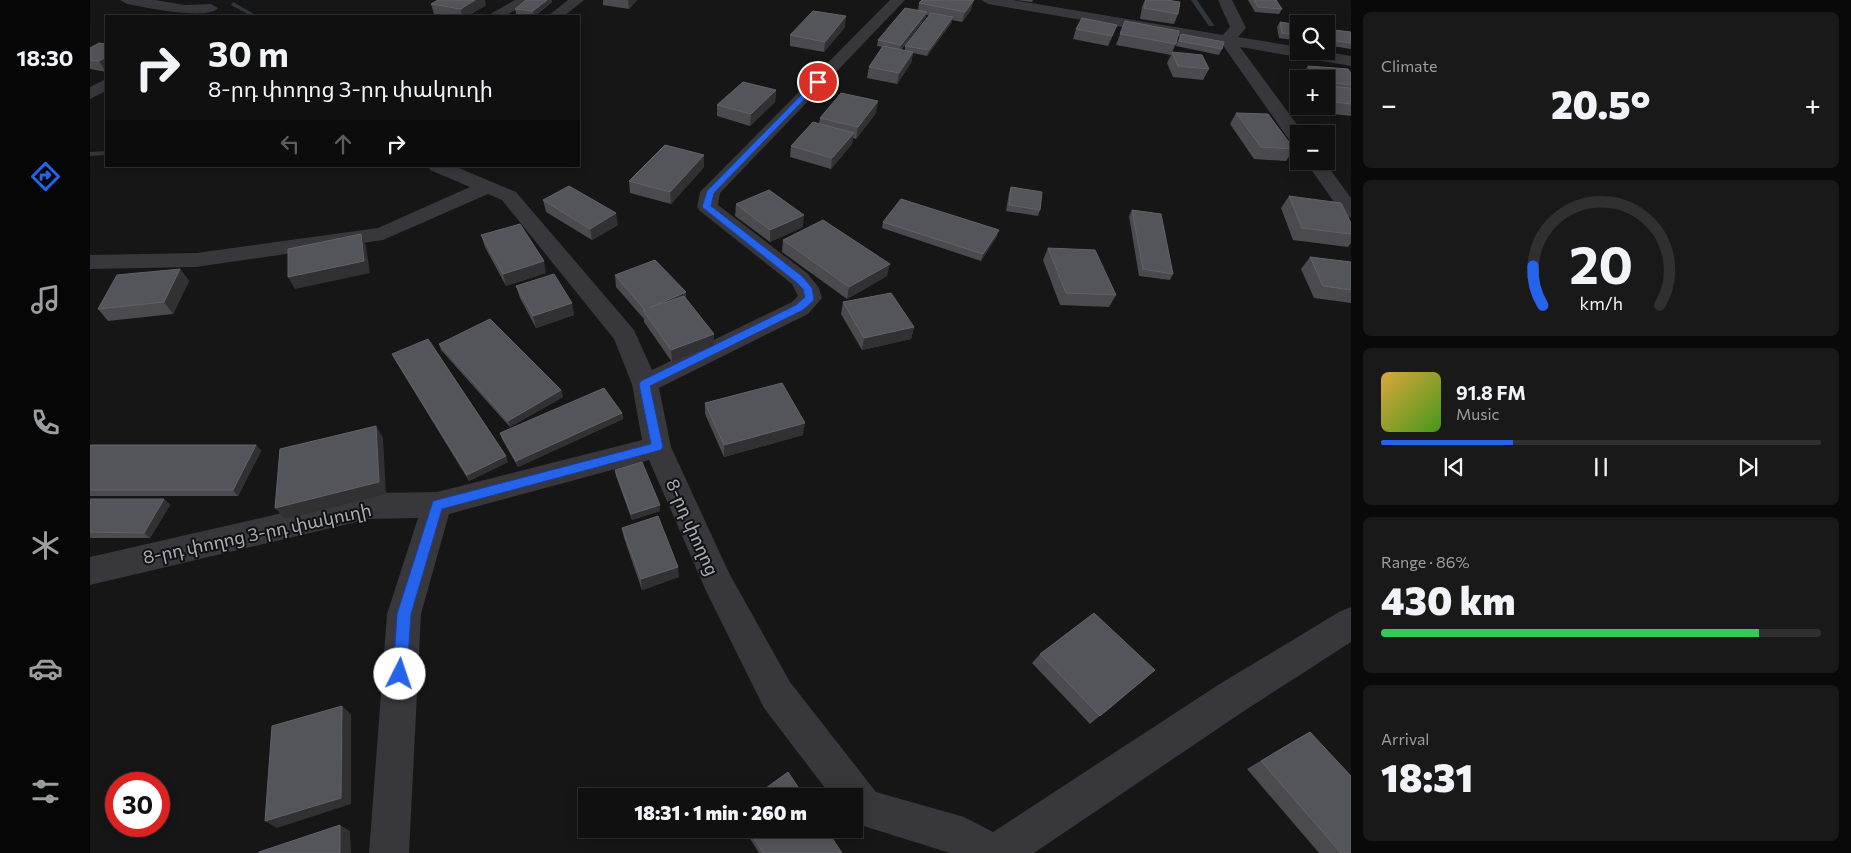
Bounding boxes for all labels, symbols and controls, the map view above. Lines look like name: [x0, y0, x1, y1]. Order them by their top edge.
map controls: [1290, 15, 1335, 170]
button: search: [1290, 15, 1335, 60]
text: 30 m: [208, 31, 289, 74]
icon: right: [125, 35, 190, 100]
text: 18:30: [17, 44, 73, 71]
text: Climate: [1381, 56, 1437, 75]
pin: [797, 61, 839, 103]
icon: arrive: [804, 68, 832, 96]
button: +: [1290, 70, 1335, 115]
text: 8-րդ փողոց 3-րդ փակուղի: [208, 75, 493, 102]
text: 20.5°: [1551, 80, 1651, 127]
text: −: [1381, 87, 1397, 121]
text: +: [1805, 87, 1821, 121]
button: −: [1290, 125, 1335, 170]
icon: left: [276, 130, 304, 158]
icon: ahead: [329, 130, 357, 158]
icon: right: [382, 130, 410, 158]
icon: directions: [28, 159, 63, 194]
text: 20: [1569, 231, 1633, 295]
icon: music: [28, 282, 63, 317]
text: km/h: [1579, 292, 1623, 314]
text: 91.8 FM: [1456, 381, 1526, 404]
text: Music: [1456, 404, 1500, 423]
icon: phone: [28, 405, 63, 440]
icon: previous: [1440, 453, 1468, 481]
icon: pause: [1587, 453, 1615, 481]
icon: next: [1734, 453, 1762, 481]
street label: 8-րդ փողոց: [662, 475, 724, 579]
street label: 8-րդ փողոց 3-րդ փակուղի: [141, 498, 373, 568]
icon: climate: [28, 528, 63, 563]
text: Range · 86%: [1381, 552, 1470, 571]
text: 430 km: [1381, 576, 1515, 623]
position arrow: [373, 647, 425, 699]
icon: car: [28, 651, 63, 686]
text: Arrival: [1381, 729, 1429, 748]
text: 18:31: [1381, 753, 1473, 800]
speed limit sign: 30: [105, 772, 170, 837]
icon: filters: [28, 774, 63, 809]
text: 18:31 · 1 min · 260 m: [634, 801, 807, 824]

